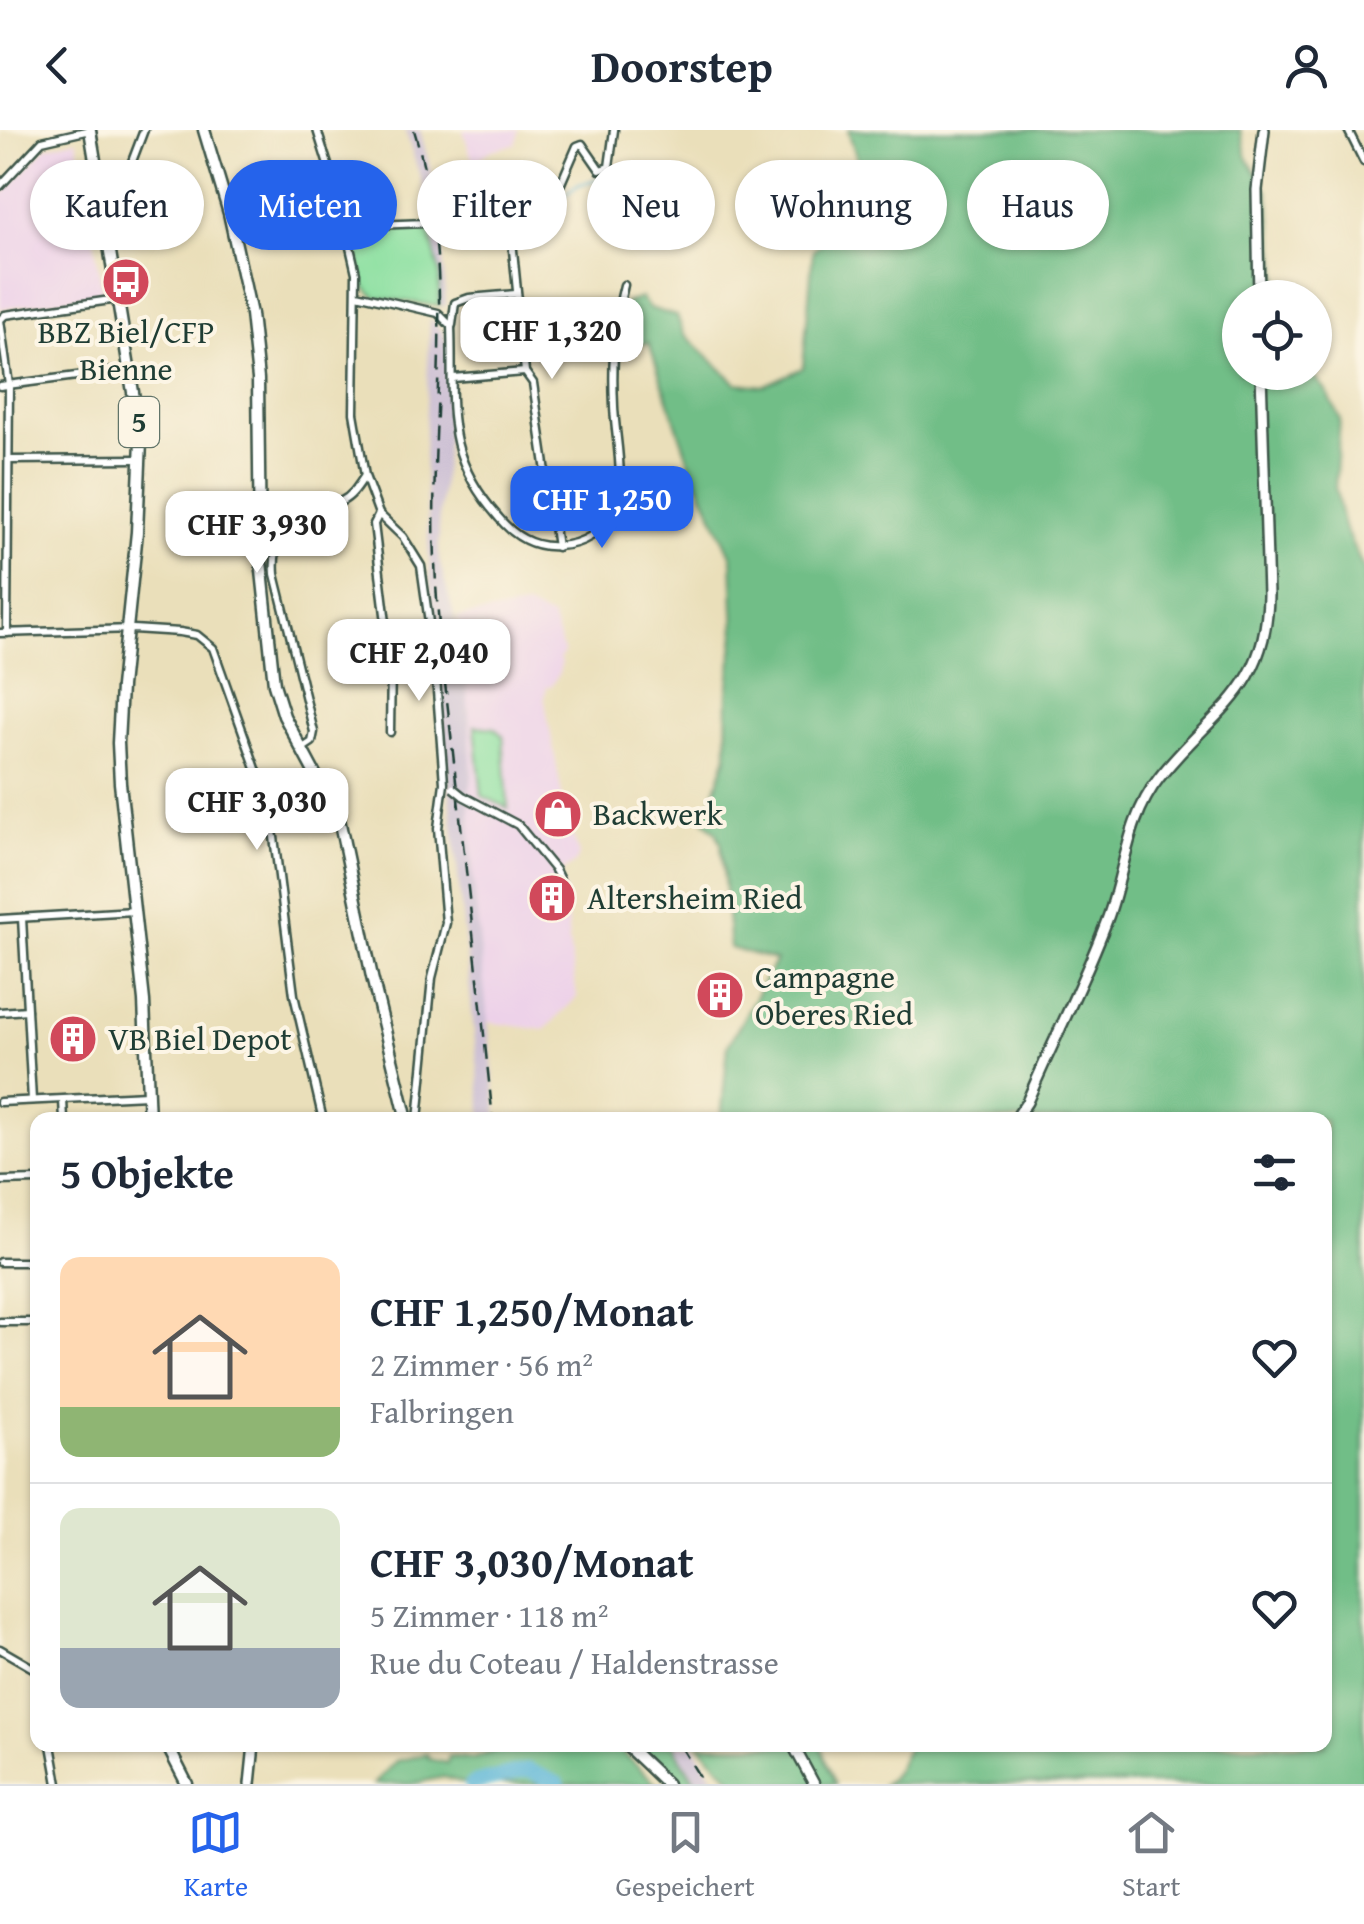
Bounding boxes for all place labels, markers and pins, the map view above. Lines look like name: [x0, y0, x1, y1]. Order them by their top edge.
bus stop icon: BBZ Biel/CFP Bienne: [100, 256, 152, 308]
pin: CHF 1,320: [438, 297, 666, 382]
place label: BBZ Biel/CFP Bienne: [38, 308, 214, 392]
pin: CHF 1,250: [488, 466, 716, 551]
pin: CHF 3,930: [143, 491, 371, 576]
pin: CHF 2,040: [305, 619, 533, 704]
pin: CHF 3,030: [143, 768, 371, 853]
shop icon: Backwerk: [532, 788, 584, 840]
place label: Backwerk: [593, 790, 724, 837]
building icon: Altersheim Ried: [526, 872, 578, 924]
place label: Altersheim Ried: [587, 874, 802, 921]
place label: Campagne Oberes Ried: [755, 953, 913, 1037]
building icon: Campagne Oberes Ried: [694, 969, 746, 1021]
building icon: VB Biel Depot: [47, 1013, 99, 1065]
place label: VB Biel Depot: [108, 1015, 292, 1062]

